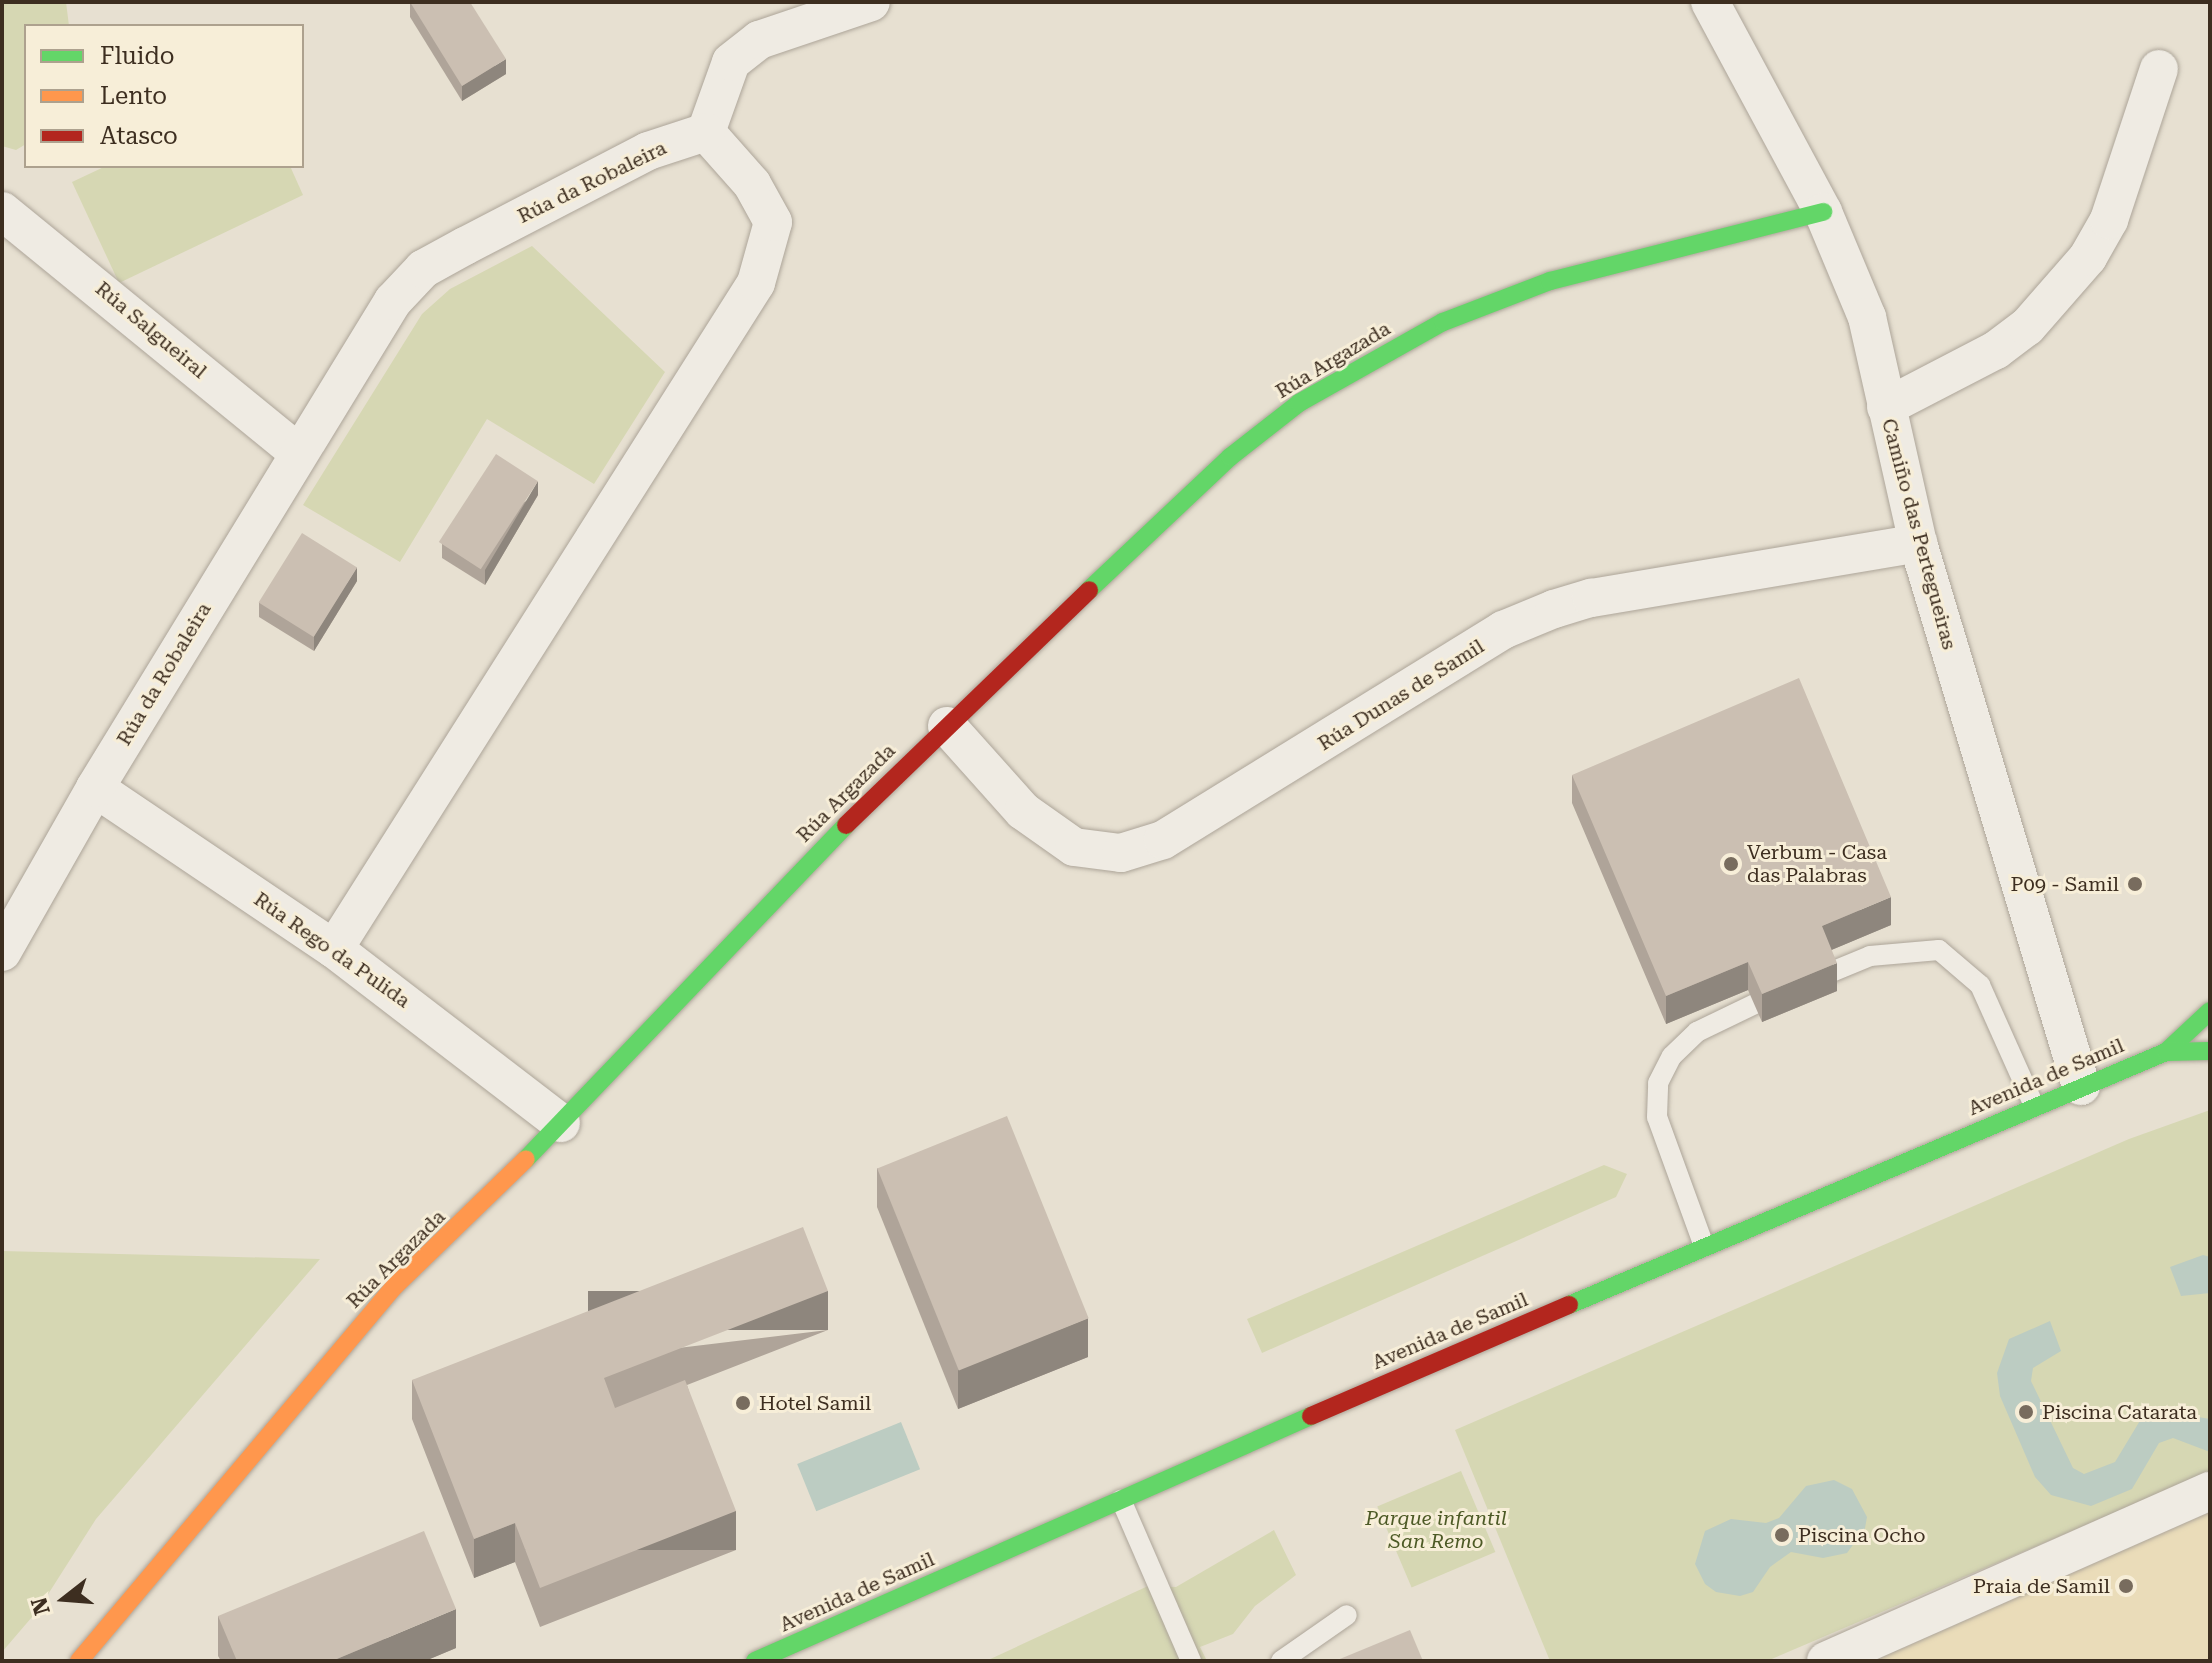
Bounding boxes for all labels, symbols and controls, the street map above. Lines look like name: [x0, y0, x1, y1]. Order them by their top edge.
legend: [24, 24, 304, 168]
text: Fluido: [100, 42, 175, 70]
text: Lento: [100, 82, 167, 110]
text: Atasco: [100, 122, 178, 150]
street label: Rúa da Robaleira: [514, 136, 670, 228]
street label: Rúa Salgueiral: [91, 277, 211, 383]
street label: Rúa Argazada: [1271, 316, 1395, 404]
street label: Camiño das Pertegueiras: [1877, 416, 1961, 652]
street label: Rúa da Robaleira: [112, 598, 216, 750]
street label: Rúa Dunas de Samil: [1314, 634, 1488, 756]
street label: Rúa Argazada: [792, 739, 900, 847]
place label: Verbum - Casa das Palabras: [1747, 840, 1887, 887]
marker: Verbum - Casa das Palabras: [1722, 855, 1740, 873]
place label: P09 - Samil: [2011, 872, 2119, 896]
marker: P09 - Samil: [2126, 875, 2144, 893]
street label: Rúa Rego da Pulida: [249, 887, 415, 1013]
street label: Avenida de Samil: [1965, 1033, 2127, 1121]
street label: Rúa Argazada: [342, 1205, 450, 1313]
street label: Avenida de Samil: [1369, 1287, 1531, 1375]
place label: Hotel Samil: [759, 1391, 871, 1415]
marker: Hotel Samil: [734, 1394, 752, 1412]
place label: Piscina Catarata: [2042, 1400, 2197, 1424]
marker: Piscina Catarata: [2017, 1403, 2035, 1421]
park label: Parque infantil San Remo: [1365, 1506, 1507, 1553]
place label: Piscina Ocho: [1798, 1523, 1926, 1547]
marker: Piscina Ocho: [1773, 1526, 1791, 1544]
street label: Avenida de Samil: [776, 1547, 938, 1637]
north arrow: [24, 1559, 104, 1639]
place label: Praia de Samil: [1973, 1574, 2110, 1598]
marker: Praia de Samil: [2117, 1577, 2135, 1595]
text: N: [26, 1594, 55, 1618]

